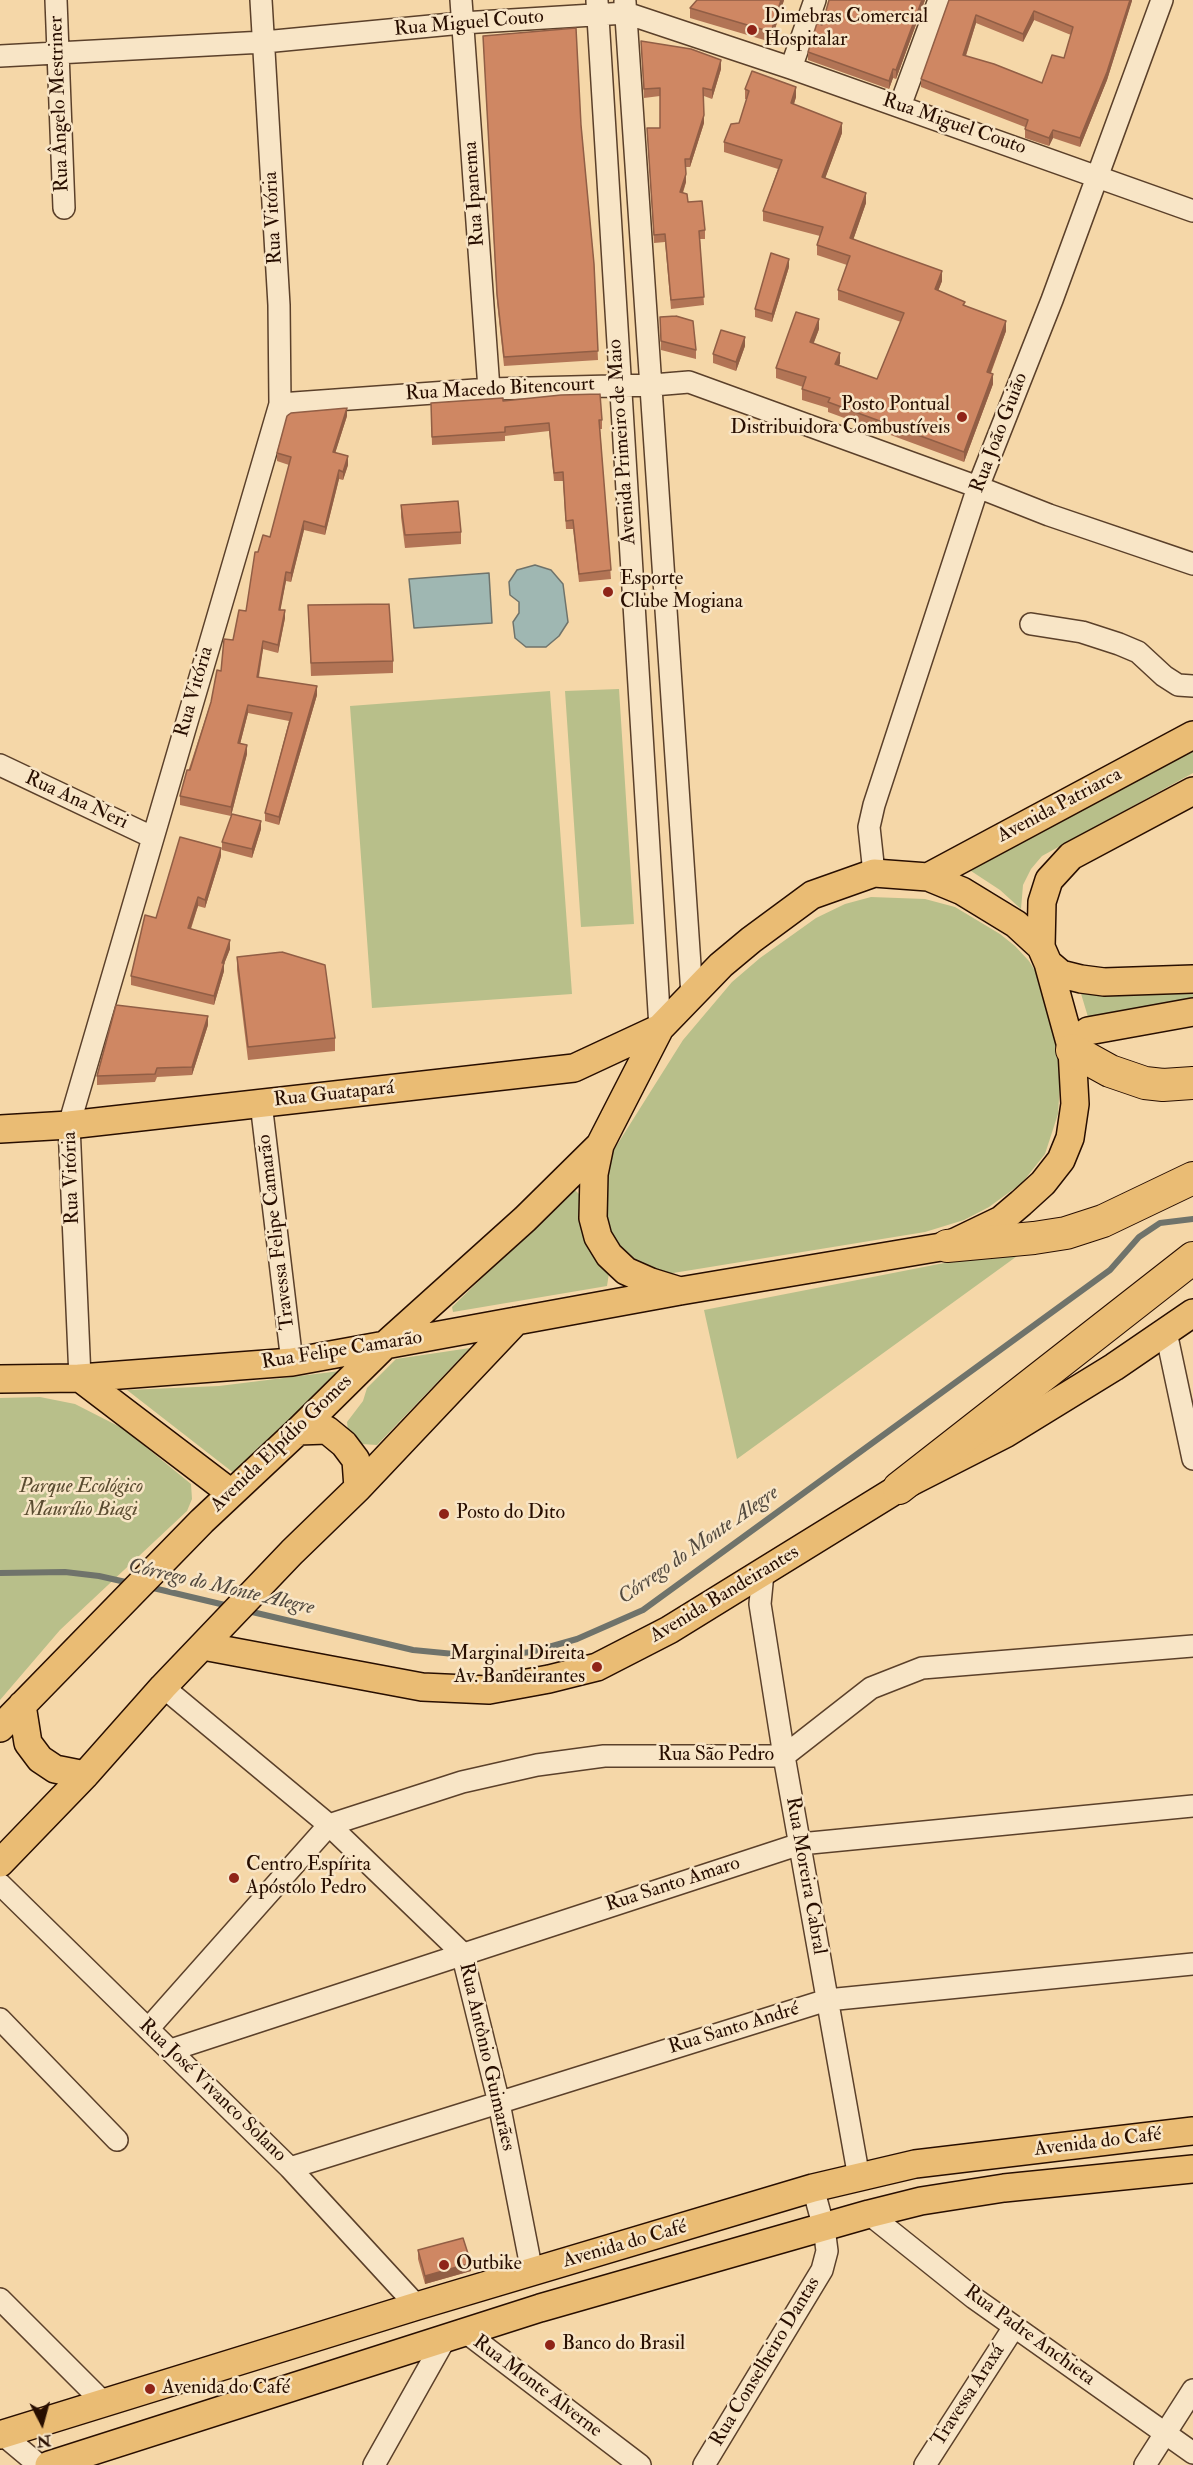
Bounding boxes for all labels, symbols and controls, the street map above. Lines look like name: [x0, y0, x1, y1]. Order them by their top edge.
street label: Rua Miguel Couto: [393, 5, 545, 43]
place label: Dimebras Comercial Hospitalar: [764, 6, 928, 53]
street label: Rua Ângelo Mestriner: [45, 15, 75, 193]
marker: Dimebras Comercial Hospitalar: [745, 23, 759, 37]
street label: Rua Miguel Couto: [879, 89, 1029, 161]
street label: Rua Ipanema: [459, 140, 491, 248]
street label: Rua Vitória: [260, 171, 288, 265]
street label: Avenida Primeiro de Maio: [604, 338, 642, 546]
street label: Rua João Guião: [966, 370, 1034, 496]
street label: Rua Macedo Bitencourt: [405, 373, 595, 407]
place label: Posto Pontual Distribuidora Combustíveis: [730, 394, 950, 441]
marker: Posto Pontual Distribuidora Combustíveis: [955, 410, 969, 424]
place label: Esporte Clube Mogiana: [620, 568, 743, 615]
marker: Esporte Clube Mogiana: [601, 585, 615, 599]
street label: Rua Vitória: [171, 644, 219, 740]
street label: Avenida Patriarca: [994, 763, 1126, 849]
street label: Rua Ana Neri: [21, 767, 131, 835]
street label: Rua Guatapará: [273, 1077, 395, 1113]
street label: Rua Vitória: [58, 1131, 86, 1225]
street label: Travessa Felipe Camarão: [253, 1133, 301, 1331]
street label: Rua Felipe Camarão: [260, 1326, 424, 1376]
street label: Avenida Elpídio Gomes: [206, 1370, 358, 1518]
park label: Parque Ecológico Maurílio Biagi: [19, 1476, 143, 1523]
water label: Córrego do Monte Alegre: [614, 1481, 784, 1611]
place label: Posto do Dito: [456, 1502, 565, 1526]
marker: Posto do Dito: [437, 1507, 451, 1521]
street label: Avenida Bandeirantes: [646, 1541, 804, 1649]
water label: Córrego do Monte Alegre: [126, 1554, 316, 1622]
place label: Marginal Direita Av. Bandeirantes: [450, 1643, 585, 1690]
marker: Marginal Direita Av. Bandeirantes: [590, 1660, 604, 1674]
street label: Rua São Pedro: [658, 1744, 774, 1768]
street label: Rua Moreira Cabral: [779, 1795, 831, 1957]
street label: Rua Santo Amaro: [603, 1852, 743, 1918]
place label: Centro Espírita Apóstolo Pedro: [246, 1854, 371, 1901]
marker: Centro Espírita Apóstolo Pedro: [227, 1871, 241, 1885]
street label: Rua Antônio Guimarães: [453, 1961, 519, 2153]
street label: Rua Santo André: [666, 1998, 802, 2060]
street label: Rua José Vivanco Solano: [133, 2014, 291, 2168]
street label: Avenida do Café: [1033, 2123, 1163, 2163]
street label: Avenida do Café: [560, 2216, 690, 2274]
place label: Outbike: [456, 2253, 522, 2277]
marker: Outbike: [437, 2258, 451, 2272]
street label: Rua Conselheiro Dantas: [706, 2273, 826, 2451]
street label: Rua Padre Anchieta: [959, 2280, 1099, 2392]
street label: Rua Monte Alverne: [468, 2331, 606, 2443]
place label: Banco do Brasil: [562, 2333, 685, 2357]
marker: Banco do Brasil: [543, 2338, 557, 2352]
street label: Travessa Araxá: [927, 2341, 1011, 2451]
place label: Avenida do Café: [162, 2377, 290, 2401]
marker: Avenida do Café: [143, 2382, 157, 2396]
north arrow: [12, 2393, 72, 2453]
text: N: [36, 2430, 52, 2452]

